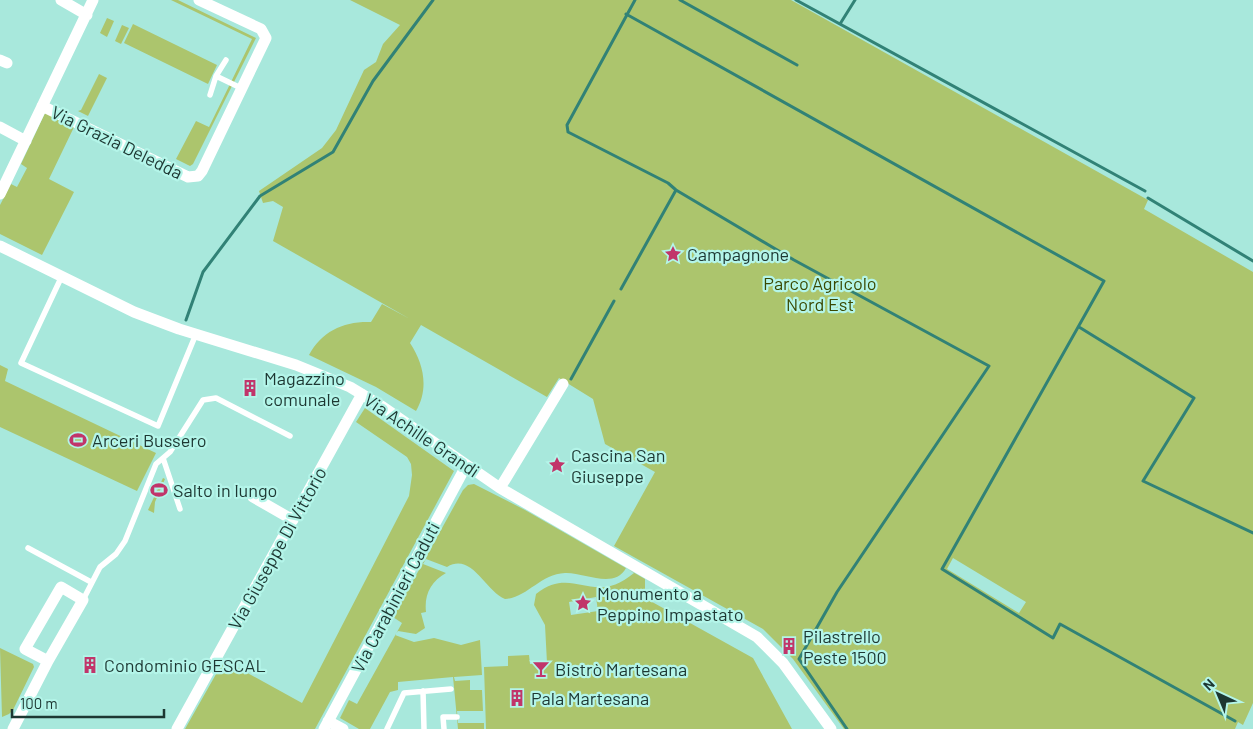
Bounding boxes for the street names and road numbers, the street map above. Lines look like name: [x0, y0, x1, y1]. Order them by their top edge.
street label: Via Grazia Deledda: [48, 101, 186, 183]
street label: Via Achille Grandi: [360, 388, 484, 482]
street label: Via Giuseppe Di Vittorio: [223, 463, 331, 633]
street label: Via Carabinieri Caduti: [346, 518, 444, 676]

